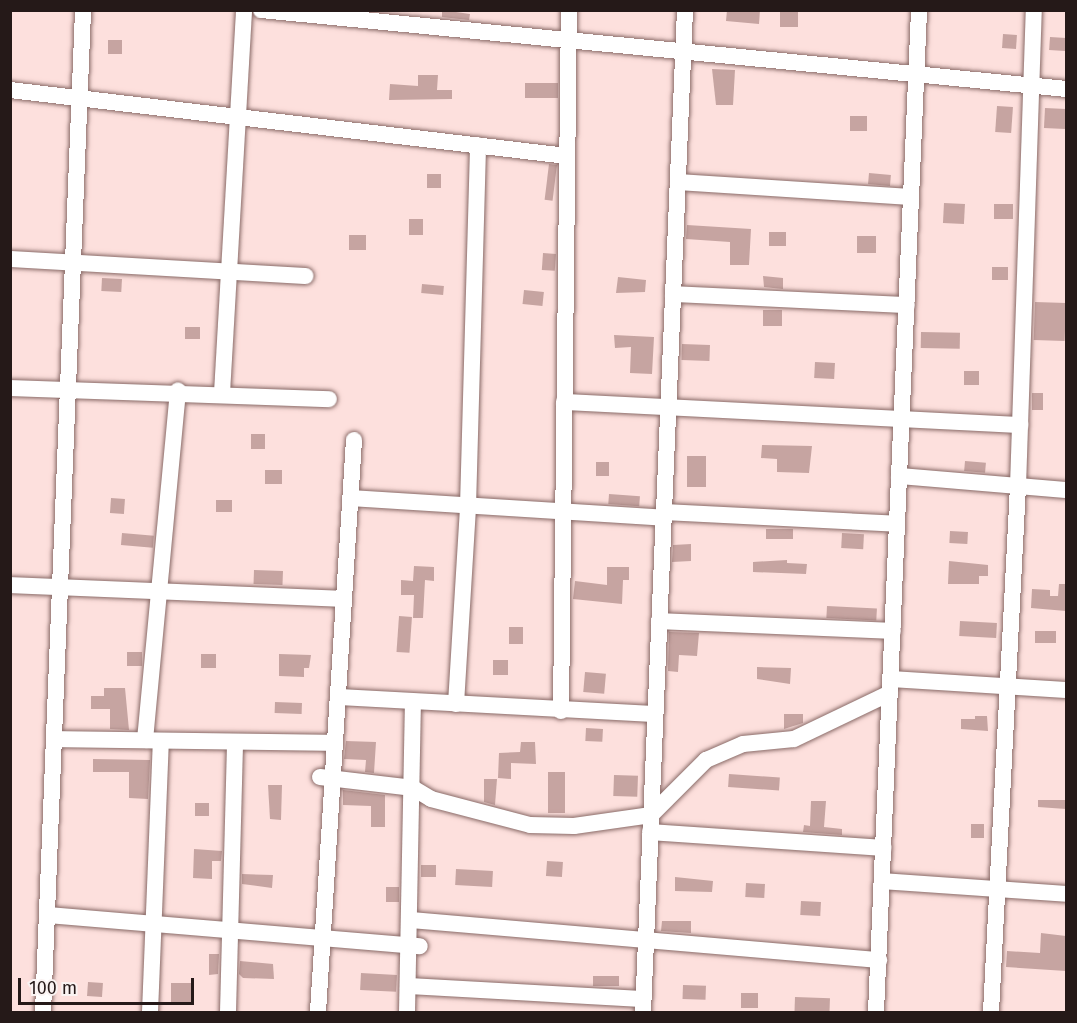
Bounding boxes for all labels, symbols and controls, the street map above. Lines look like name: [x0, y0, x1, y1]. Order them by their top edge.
scale bar: [21, 966, 196, 1004]
text: 100 m: [29, 977, 77, 999]

